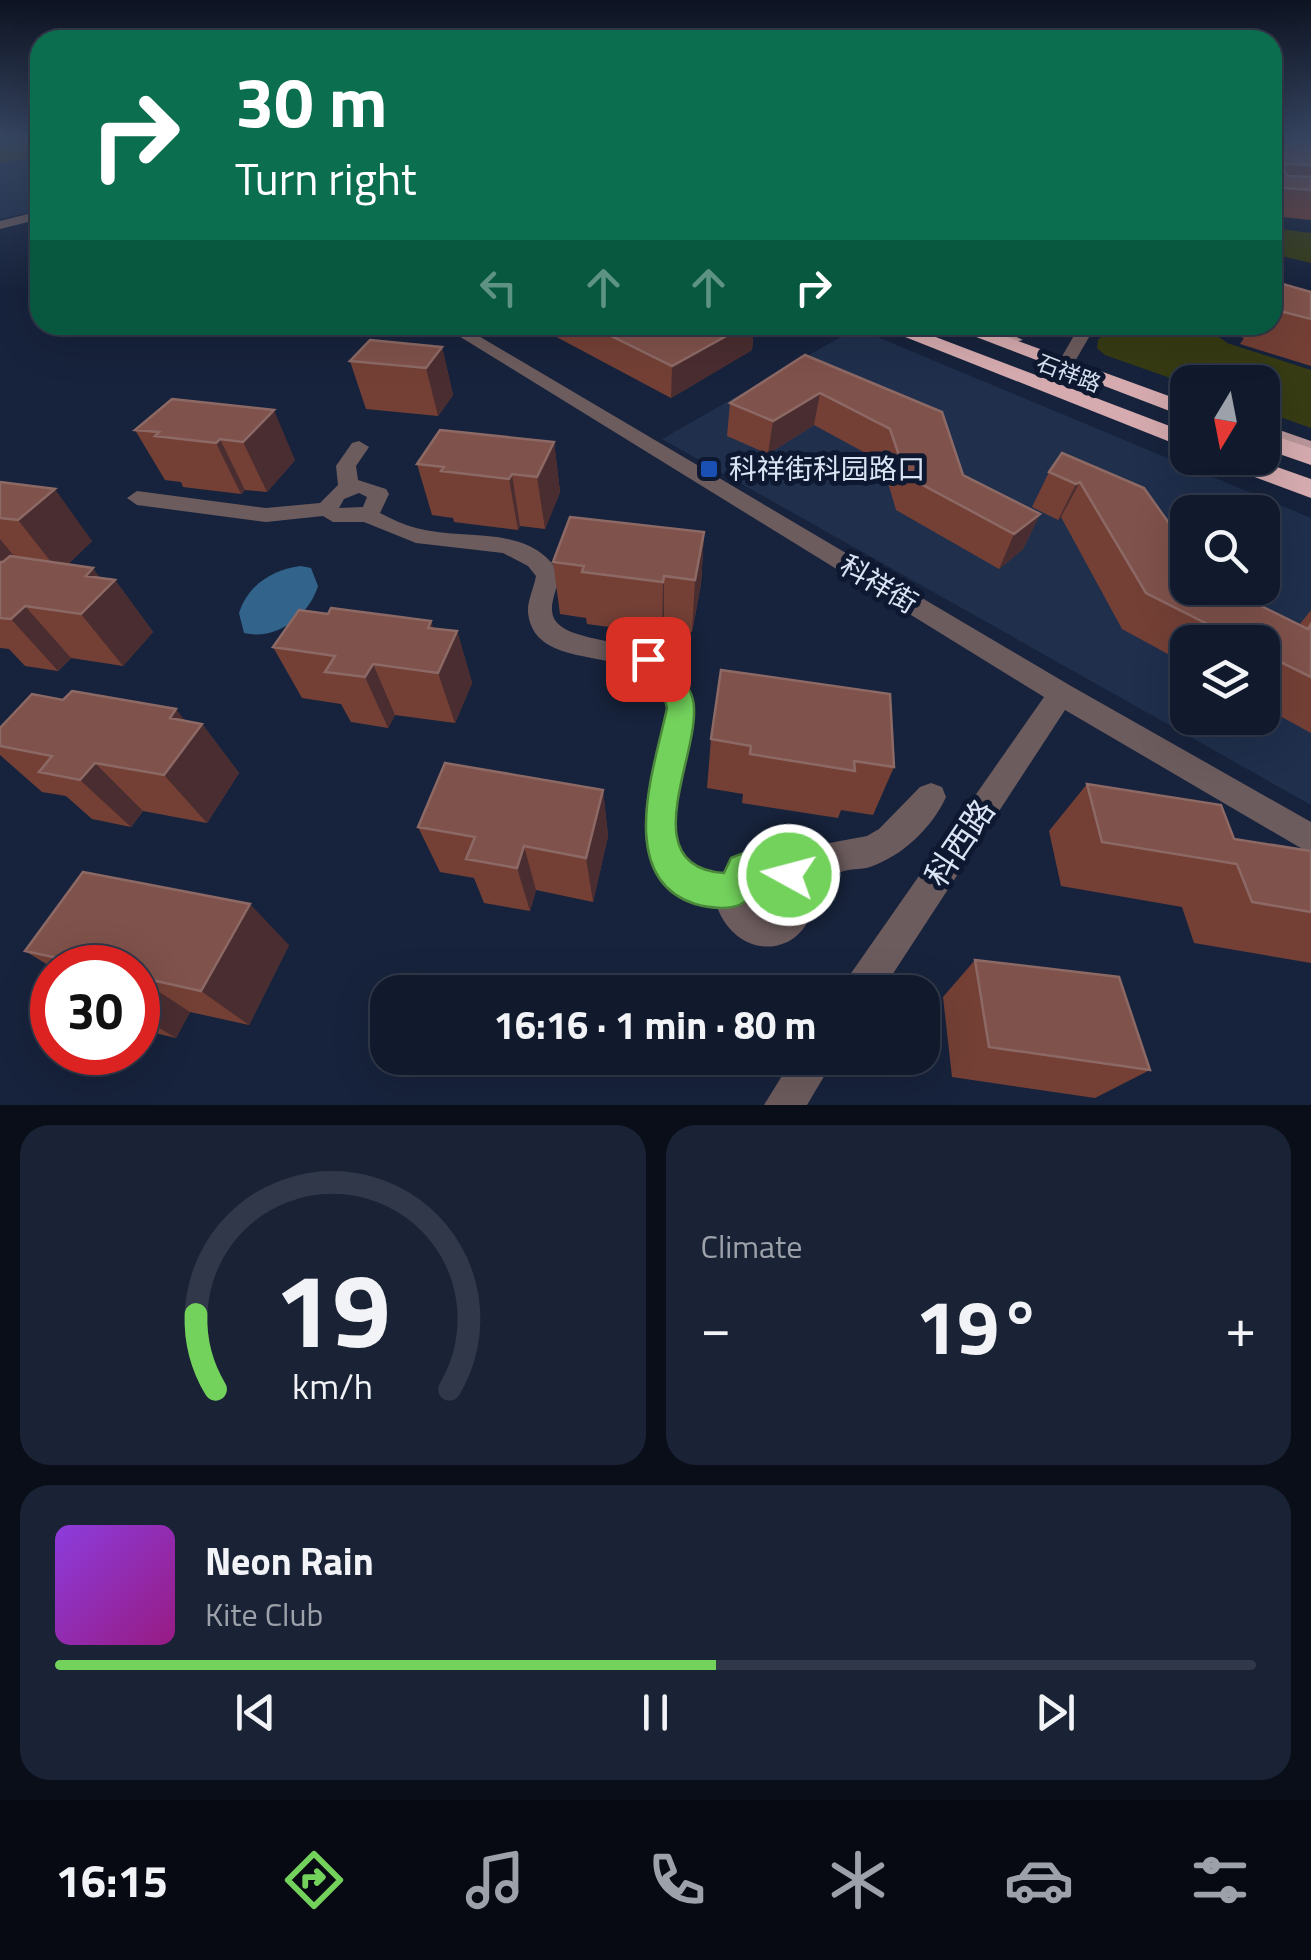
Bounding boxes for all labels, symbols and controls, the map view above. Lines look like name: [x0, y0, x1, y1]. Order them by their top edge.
text: 30 m: [235, 48, 388, 154]
icon: right: [70, 70, 200, 200]
text: Turn right: [235, 144, 417, 212]
icon: left: [471, 260, 526, 315]
icon: ahead: [576, 260, 631, 315]
icon: ahead: [681, 260, 736, 315]
icon: right: [786, 260, 841, 315]
street label: 石祥路: [1032, 345, 1106, 401]
north arrow: [1170, 365, 1280, 475]
map controls: [1170, 365, 1280, 735]
place label: 科祥街科园路口: [729, 447, 925, 490]
marker: 科祥街科园路口: [698, 458, 720, 480]
button: search: [1170, 495, 1280, 605]
street label: 科祥街: [832, 544, 926, 624]
pin: [606, 617, 691, 702]
button: layers: [1170, 625, 1280, 735]
icon: arrive: [621, 632, 676, 687]
street label: 科西路: [912, 789, 1006, 896]
position arrow: [737, 823, 841, 927]
speed limit sign: 30: [30, 945, 160, 1075]
text: 16:16 · 1 min · 80 m: [494, 996, 816, 1054]
text: Climate: [701, 1222, 802, 1270]
text: 19: [275, 1229, 391, 1387]
text: 19°: [915, 1269, 1041, 1383]
text: −: [701, 1285, 731, 1368]
text: +: [1225, 1285, 1256, 1368]
text: km/h: [292, 1358, 373, 1413]
text: Neon Rain: [205, 1532, 374, 1590]
text: Kite Club: [205, 1590, 323, 1638]
icon: previous: [228, 1685, 283, 1740]
icon: pause: [628, 1685, 683, 1740]
icon: next: [1028, 1685, 1083, 1740]
icon: directions: [279, 1845, 349, 1915]
icon: music: [460, 1845, 530, 1915]
icon: phone: [642, 1845, 712, 1915]
icon: climate: [823, 1845, 893, 1915]
icon: car: [1004, 1845, 1074, 1915]
icon: filters: [1185, 1845, 1255, 1915]
text: 16:15: [56, 1846, 168, 1914]

